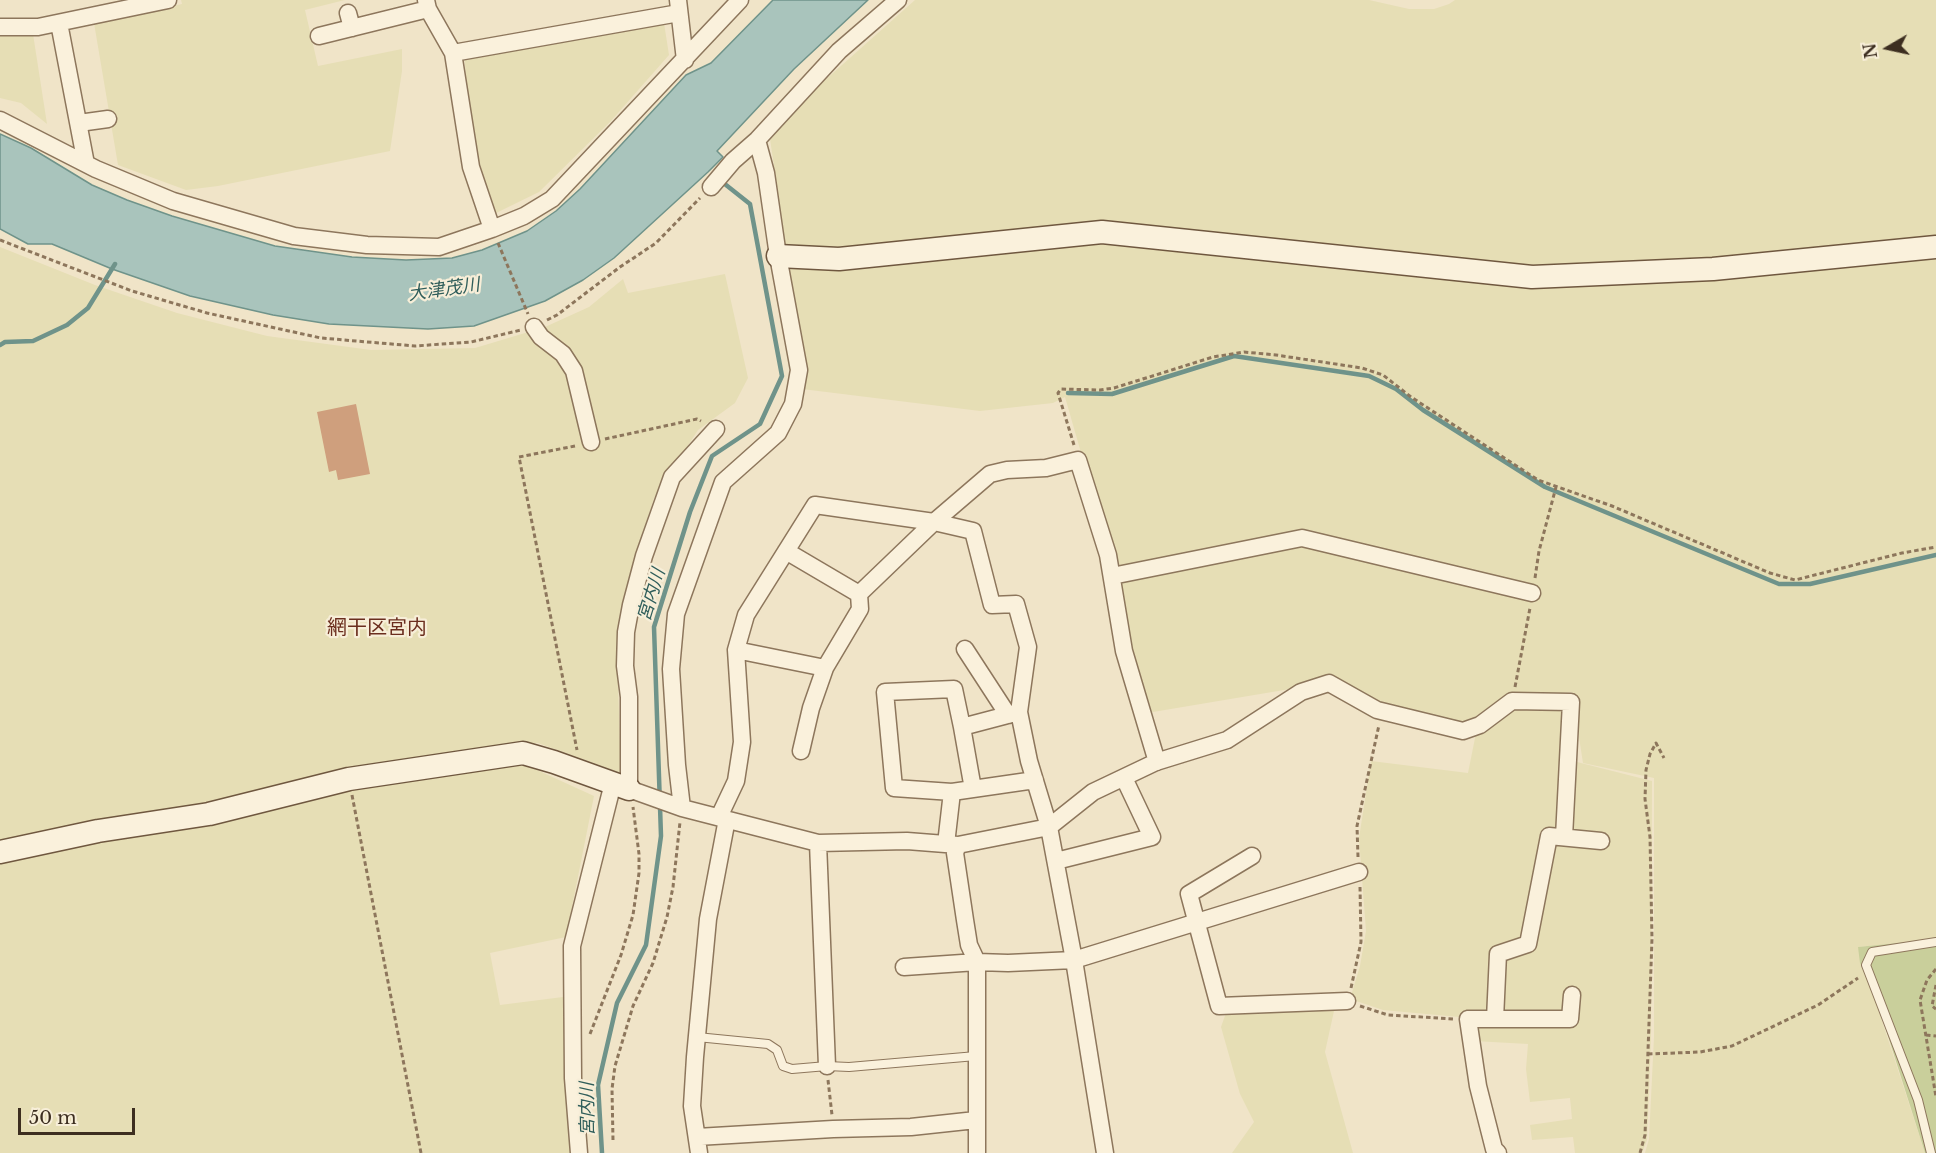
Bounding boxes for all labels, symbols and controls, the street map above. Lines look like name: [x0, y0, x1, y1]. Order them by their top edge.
north arrow: [1858, 18, 1918, 78]
text: N: [1859, 42, 1881, 60]
water label: 大津茂川: [407, 274, 481, 306]
water label: 宮内川: [634, 566, 670, 624]
district label: 網干区宮内: [327, 616, 427, 640]
water label: 宮内川: [577, 1082, 599, 1136]
scale bar: [21, 1096, 138, 1134]
text: 50 m: [29, 1107, 77, 1129]

